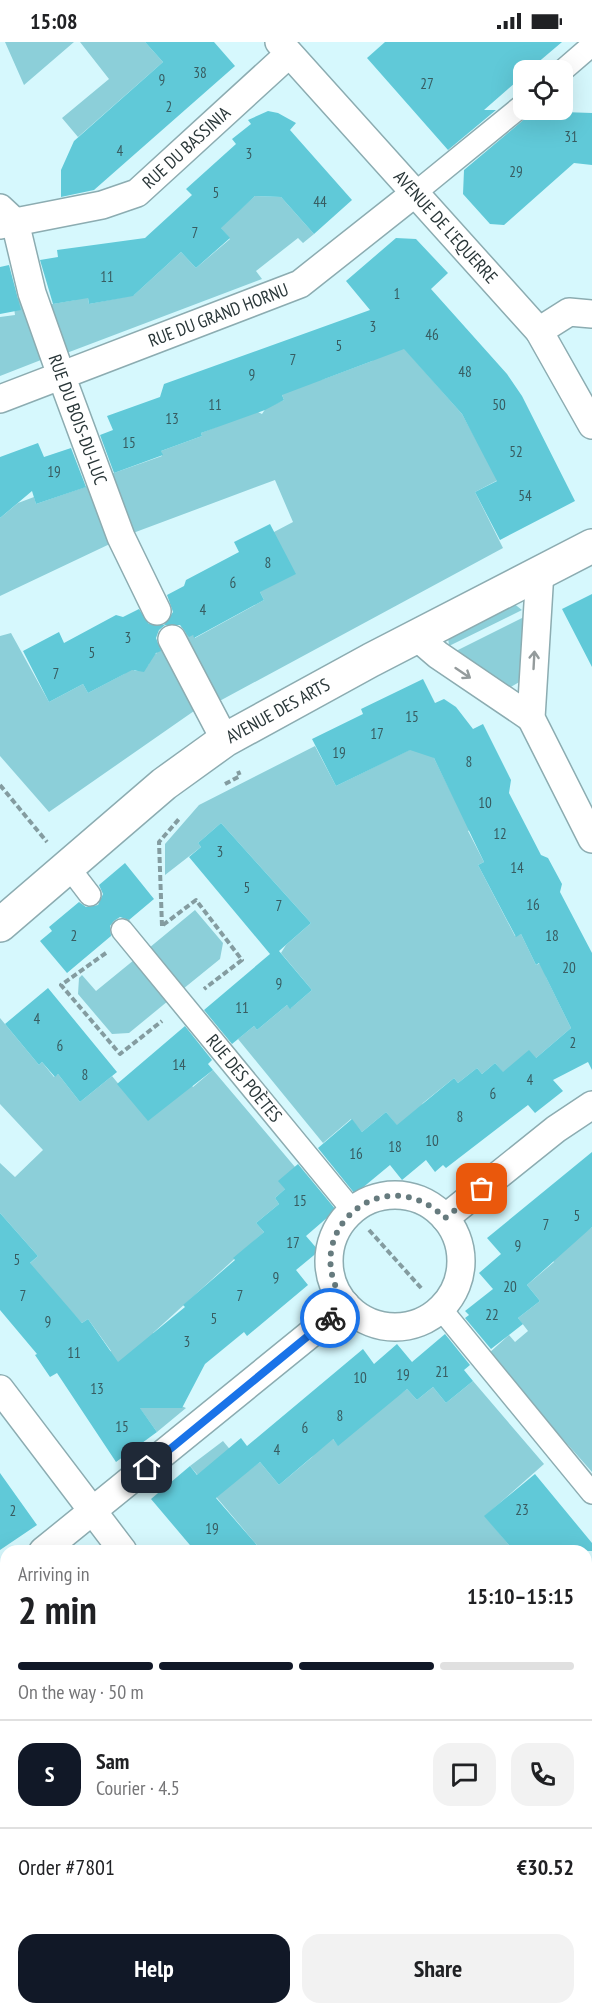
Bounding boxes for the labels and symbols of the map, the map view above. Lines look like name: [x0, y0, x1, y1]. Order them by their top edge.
house number: 38: [193, 63, 207, 82]
house number: 9: [159, 70, 165, 89]
house number: 27: [420, 74, 434, 93]
house number: 2: [166, 97, 172, 116]
street label: RUE DU BASSINIA: [137, 101, 235, 193]
house number: 31: [564, 127, 578, 146]
house number: 4: [117, 141, 124, 160]
house number: 3: [246, 144, 252, 163]
house number: 29: [509, 162, 523, 181]
street label: AVENUE DE L'EQUERRE: [389, 165, 503, 288]
house number: 5: [213, 183, 219, 202]
house number: 44: [313, 192, 327, 211]
house number: 7: [192, 223, 198, 242]
house number: 11: [100, 267, 114, 286]
street label: RUE DU GRAND HORNU: [145, 278, 292, 352]
house number: 1: [394, 284, 400, 303]
house number: 3: [370, 317, 376, 336]
house number: 46: [425, 325, 439, 344]
house number: 5: [336, 336, 342, 355]
house number: 7: [290, 350, 296, 369]
street label: RUE DU BOIS-DU-LUC: [44, 351, 113, 488]
house number: 48: [458, 362, 472, 381]
house number: 9: [249, 365, 255, 384]
house number: 11: [208, 395, 222, 414]
house number: 50: [492, 395, 506, 414]
house number: 13: [165, 409, 179, 428]
house number: 15: [122, 433, 136, 452]
house number: 52: [509, 442, 523, 461]
house number: 19: [47, 462, 61, 481]
house number: 54: [518, 486, 532, 505]
house number: 8: [265, 553, 271, 572]
house number: 6: [230, 573, 237, 592]
house number: 4: [200, 600, 207, 619]
house number: 3: [125, 628, 131, 647]
house number: 5: [89, 643, 95, 662]
one-way arrow: [529, 650, 540, 670]
house number: 7: [53, 664, 59, 683]
one-way arrow: [455, 666, 472, 679]
street label: AVENUE DES ARTS: [222, 673, 334, 748]
house number: 15: [405, 707, 419, 726]
house number: 17: [370, 724, 384, 743]
house number: 19: [332, 743, 346, 762]
house number: 8: [466, 752, 472, 771]
house number: 10: [478, 793, 492, 812]
house number: 12: [493, 824, 507, 843]
house number: 3: [217, 842, 223, 861]
house number: 14: [510, 858, 524, 877]
house number: 5: [244, 878, 250, 897]
house number: 16: [526, 895, 540, 914]
house number: 7: [276, 896, 282, 915]
house number: 2: [71, 926, 77, 945]
house number: 18: [545, 926, 559, 945]
house number: 20: [562, 958, 576, 977]
house number: 9: [276, 974, 282, 993]
house number: 11: [235, 998, 249, 1017]
house number: 4: [34, 1009, 41, 1028]
street label: RUE DES POÈTES: [201, 1029, 287, 1127]
house number: 2: [570, 1033, 576, 1052]
house number: 6: [57, 1036, 64, 1055]
house number: 14: [172, 1055, 186, 1074]
house number: 8: [82, 1065, 88, 1084]
house number: 4: [527, 1070, 534, 1089]
house number: 6: [490, 1084, 497, 1103]
house number: 8: [457, 1107, 463, 1126]
house number: 10: [425, 1131, 439, 1150]
house number: 18: [388, 1137, 402, 1156]
house number: 16: [349, 1144, 363, 1163]
pin: [456, 1163, 507, 1214]
house number: 15: [293, 1191, 307, 1210]
house number: 5: [574, 1206, 580, 1225]
house number: 7: [543, 1215, 549, 1234]
house number: 17: [286, 1233, 300, 1252]
house number: 9: [515, 1236, 521, 1255]
house number: 5: [14, 1250, 20, 1269]
house number: 9: [273, 1268, 279, 1287]
house number: 20: [503, 1277, 517, 1296]
house number: 7: [20, 1286, 26, 1305]
house number: 7: [237, 1286, 243, 1305]
courier: [300, 1288, 360, 1348]
house number: 22: [485, 1305, 499, 1324]
house number: 5: [211, 1309, 217, 1328]
house number: 9: [45, 1312, 51, 1331]
house number: 3: [184, 1332, 190, 1351]
house number: 11: [67, 1343, 81, 1362]
house number: 21: [435, 1362, 449, 1381]
house number: 19: [396, 1365, 410, 1384]
house number: 10: [353, 1368, 367, 1387]
house number: 13: [90, 1379, 104, 1398]
house number: 8: [337, 1406, 343, 1425]
house number: 15: [115, 1417, 129, 1436]
house number: 6: [302, 1418, 309, 1437]
house number: 4: [274, 1440, 281, 1459]
pin: [121, 1442, 172, 1493]
house number: 23: [515, 1500, 529, 1519]
house number: 2: [10, 1501, 16, 1520]
house number: 19: [205, 1519, 219, 1538]

